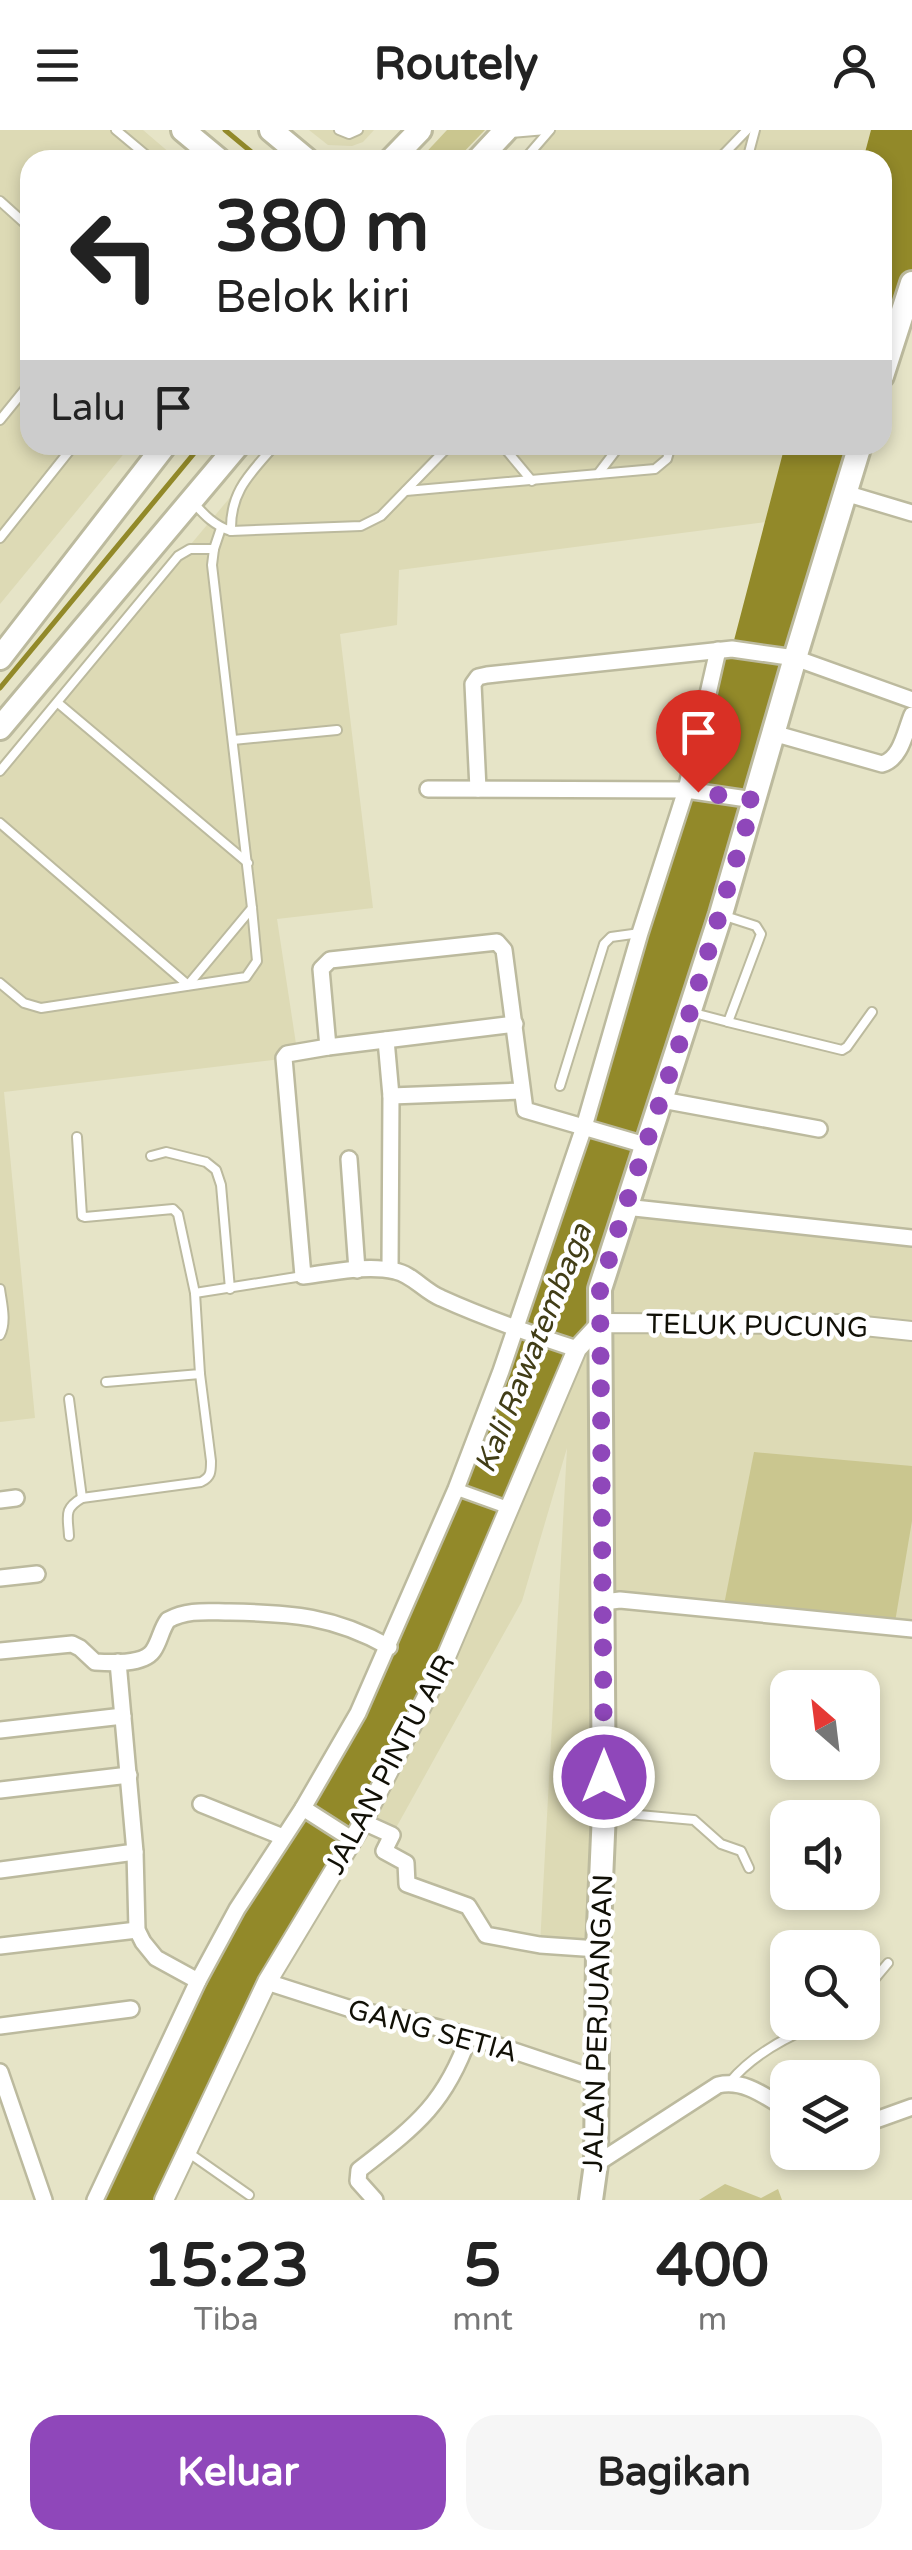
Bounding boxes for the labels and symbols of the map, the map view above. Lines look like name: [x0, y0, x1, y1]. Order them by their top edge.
pin: [656, 690, 741, 793]
water label: Kali Rawatembaga: [467, 1217, 601, 1478]
street label: TELUK PUCUNG: [646, 1307, 868, 1345]
street label: JALAN PINTU AIR: [318, 1649, 462, 1880]
north arrow: [770, 1670, 880, 1780]
position arrow: [552, 1725, 656, 1829]
street label: JALAN PERJUANGAN: [576, 1873, 620, 2173]
street label: GANG SETIA: [344, 1992, 521, 2070]

